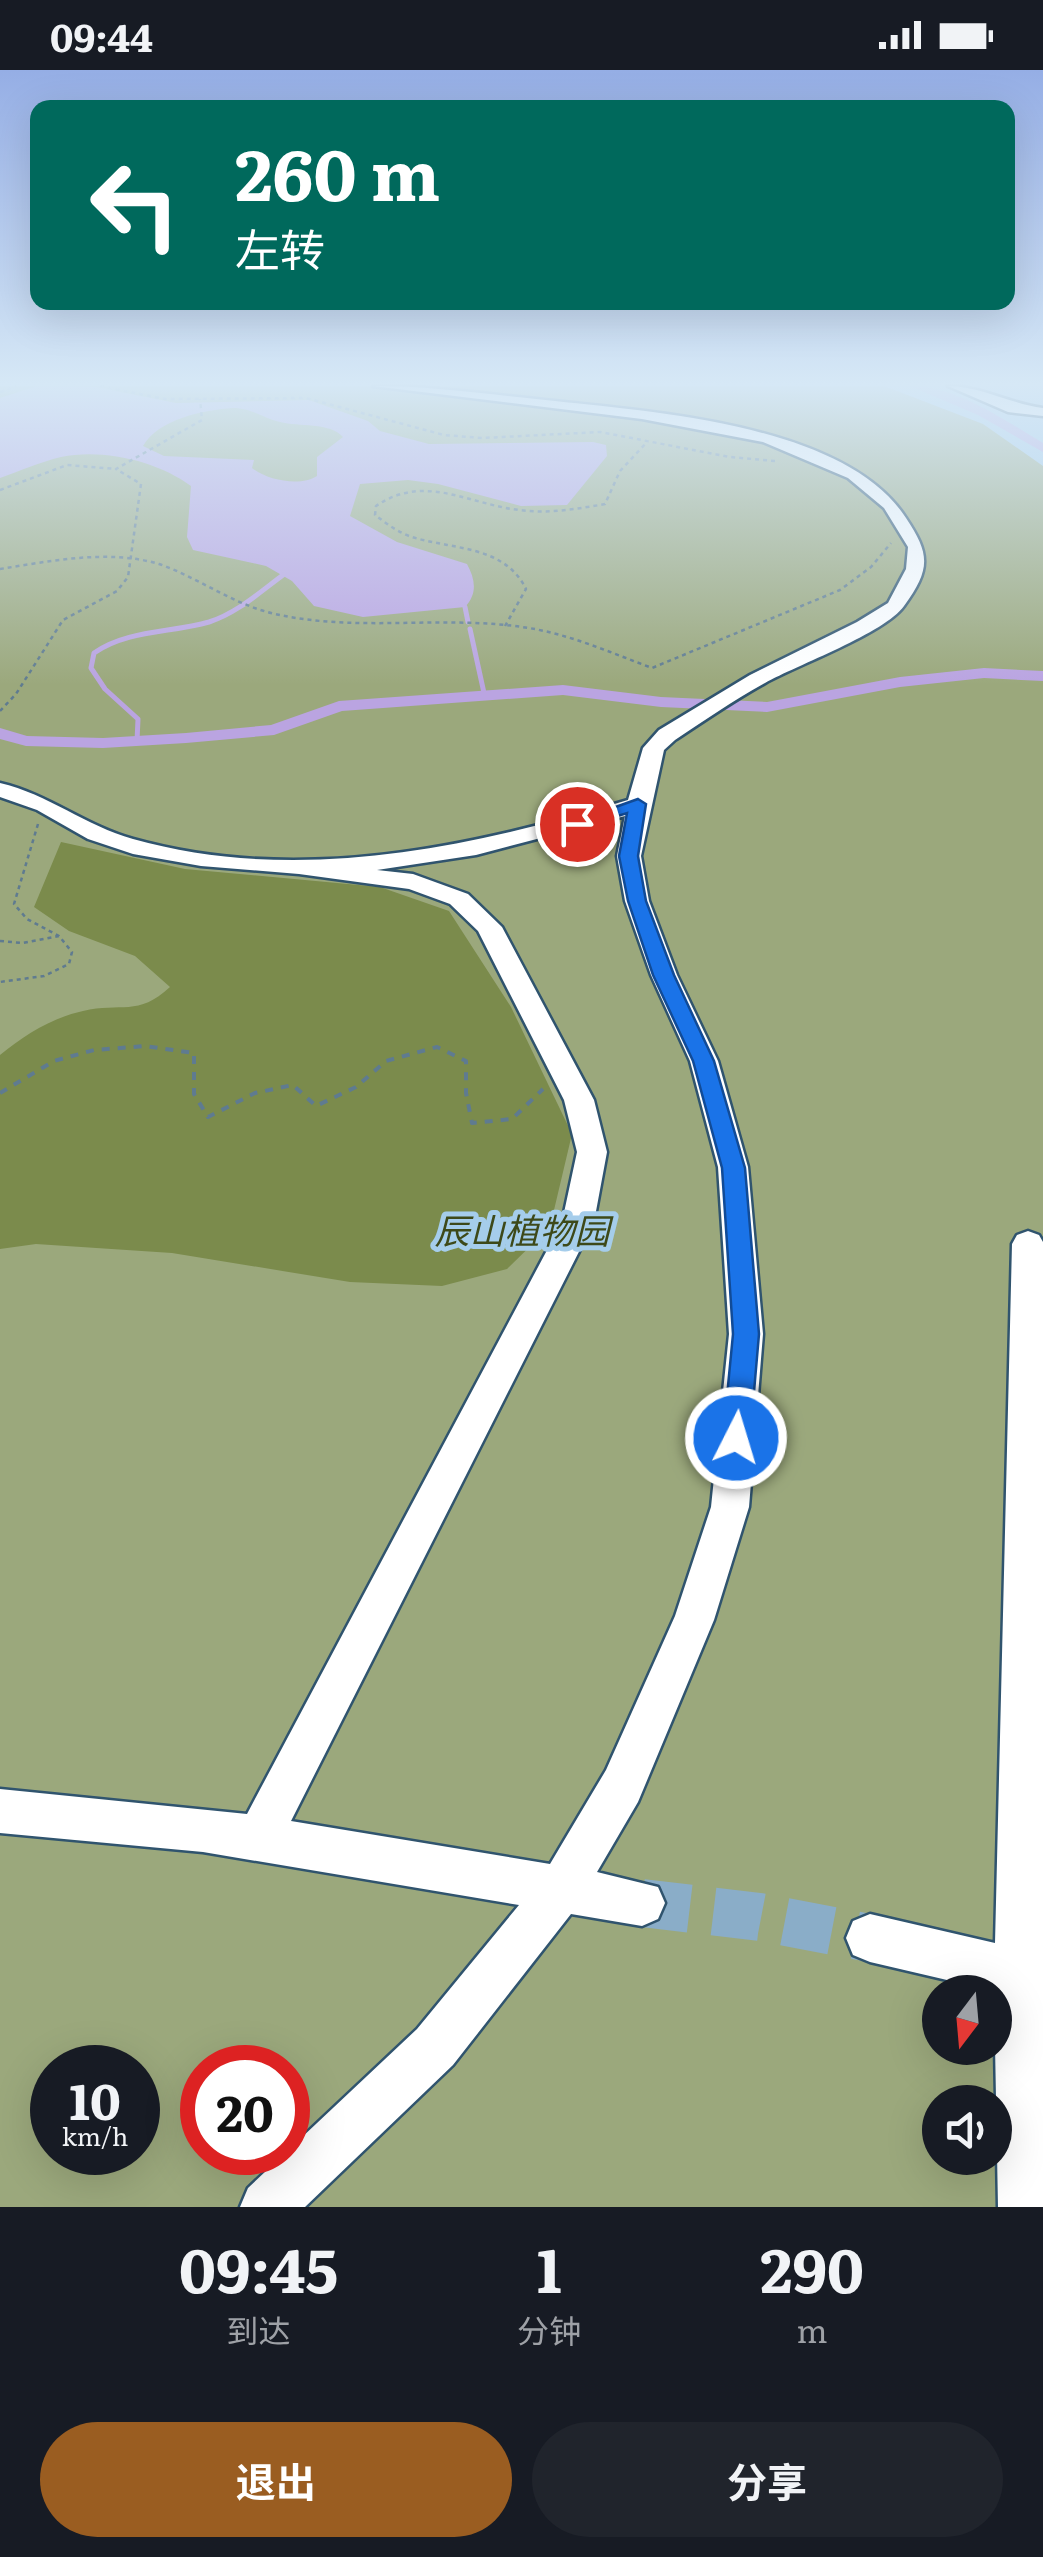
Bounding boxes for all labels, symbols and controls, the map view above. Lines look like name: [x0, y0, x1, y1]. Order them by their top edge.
text: 09:44: [50, 7, 153, 64]
text: 260 m: [235, 119, 440, 223]
icon: left: [70, 140, 200, 270]
text: 左转: [235, 214, 325, 281]
pin: [535, 782, 620, 867]
icon: arrive: [550, 797, 605, 852]
park label: 辰山植物园: [434, 1203, 614, 1255]
position arrow: [684, 1386, 788, 1490]
north arrow: [922, 1975, 1012, 2065]
map controls: [922, 1975, 1012, 2175]
speed limit sign: 20: [180, 2045, 310, 2175]
text: 10: [69, 2061, 121, 2135]
button: sound: [922, 2085, 1012, 2175]
text: km/h: [62, 2117, 128, 2154]
text: 09:45: [179, 2222, 338, 2311]
text: 1: [537, 2222, 562, 2311]
text: 290: [760, 2222, 864, 2311]
text: 到达: [227, 2305, 291, 2353]
text: 分钟: [517, 2305, 581, 2353]
text: m: [797, 2305, 828, 2353]
button: 退出: [40, 2422, 512, 2537]
button: 分享: [532, 2422, 1003, 2537]

